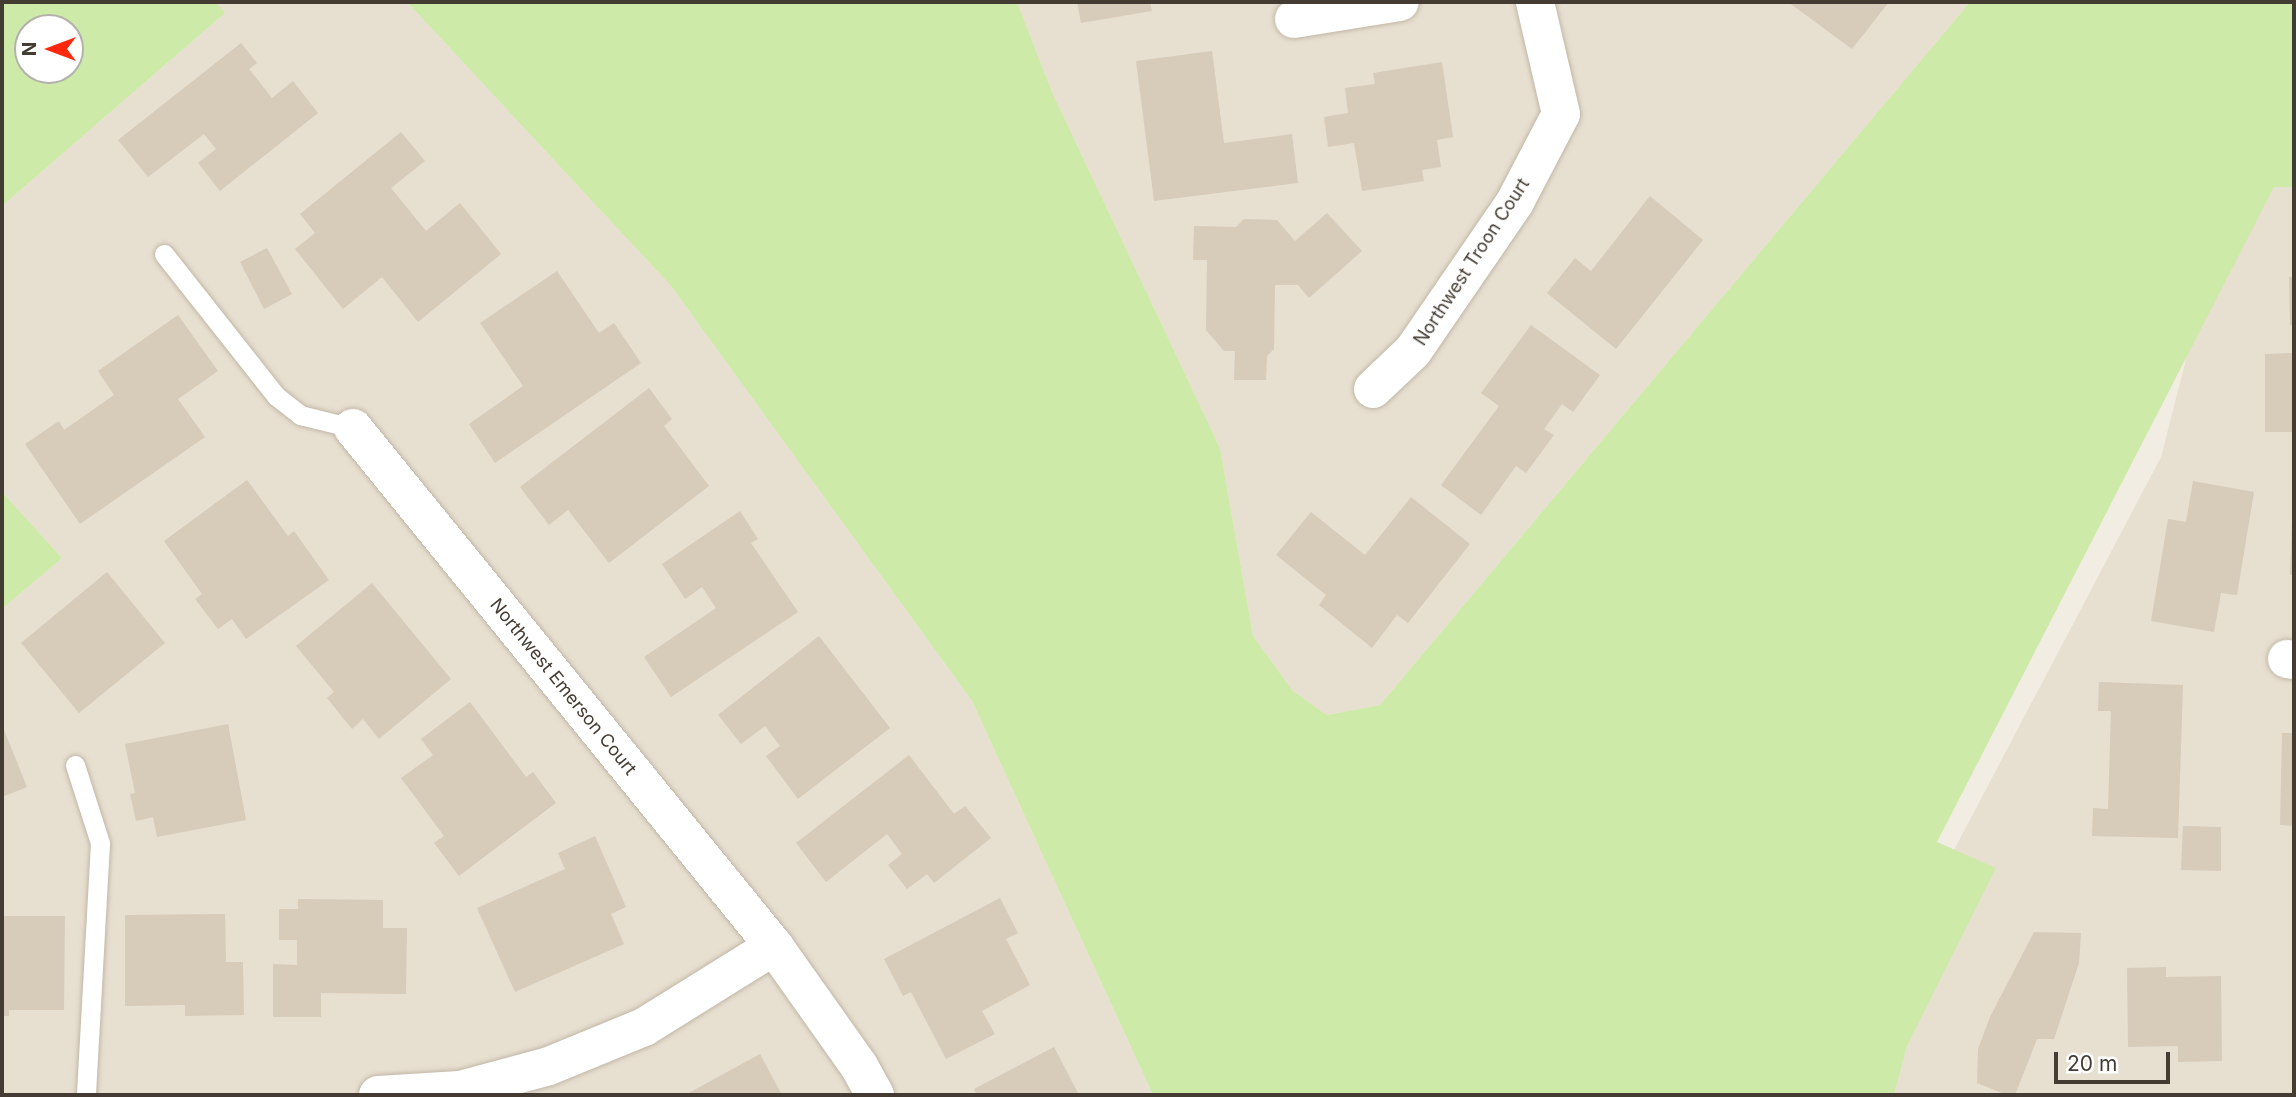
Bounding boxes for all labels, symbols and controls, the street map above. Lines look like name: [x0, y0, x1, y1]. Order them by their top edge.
north arrow: [14, 14, 84, 84]
text: N: [18, 42, 41, 56]
street label: Northwest Troon Court: [1410, 174, 1534, 350]
street label: Northwest Emerson Court: [485, 594, 641, 780]
scale bar: [2058, 1038, 2174, 1082]
text: 20 m: [2067, 1051, 2117, 1076]

